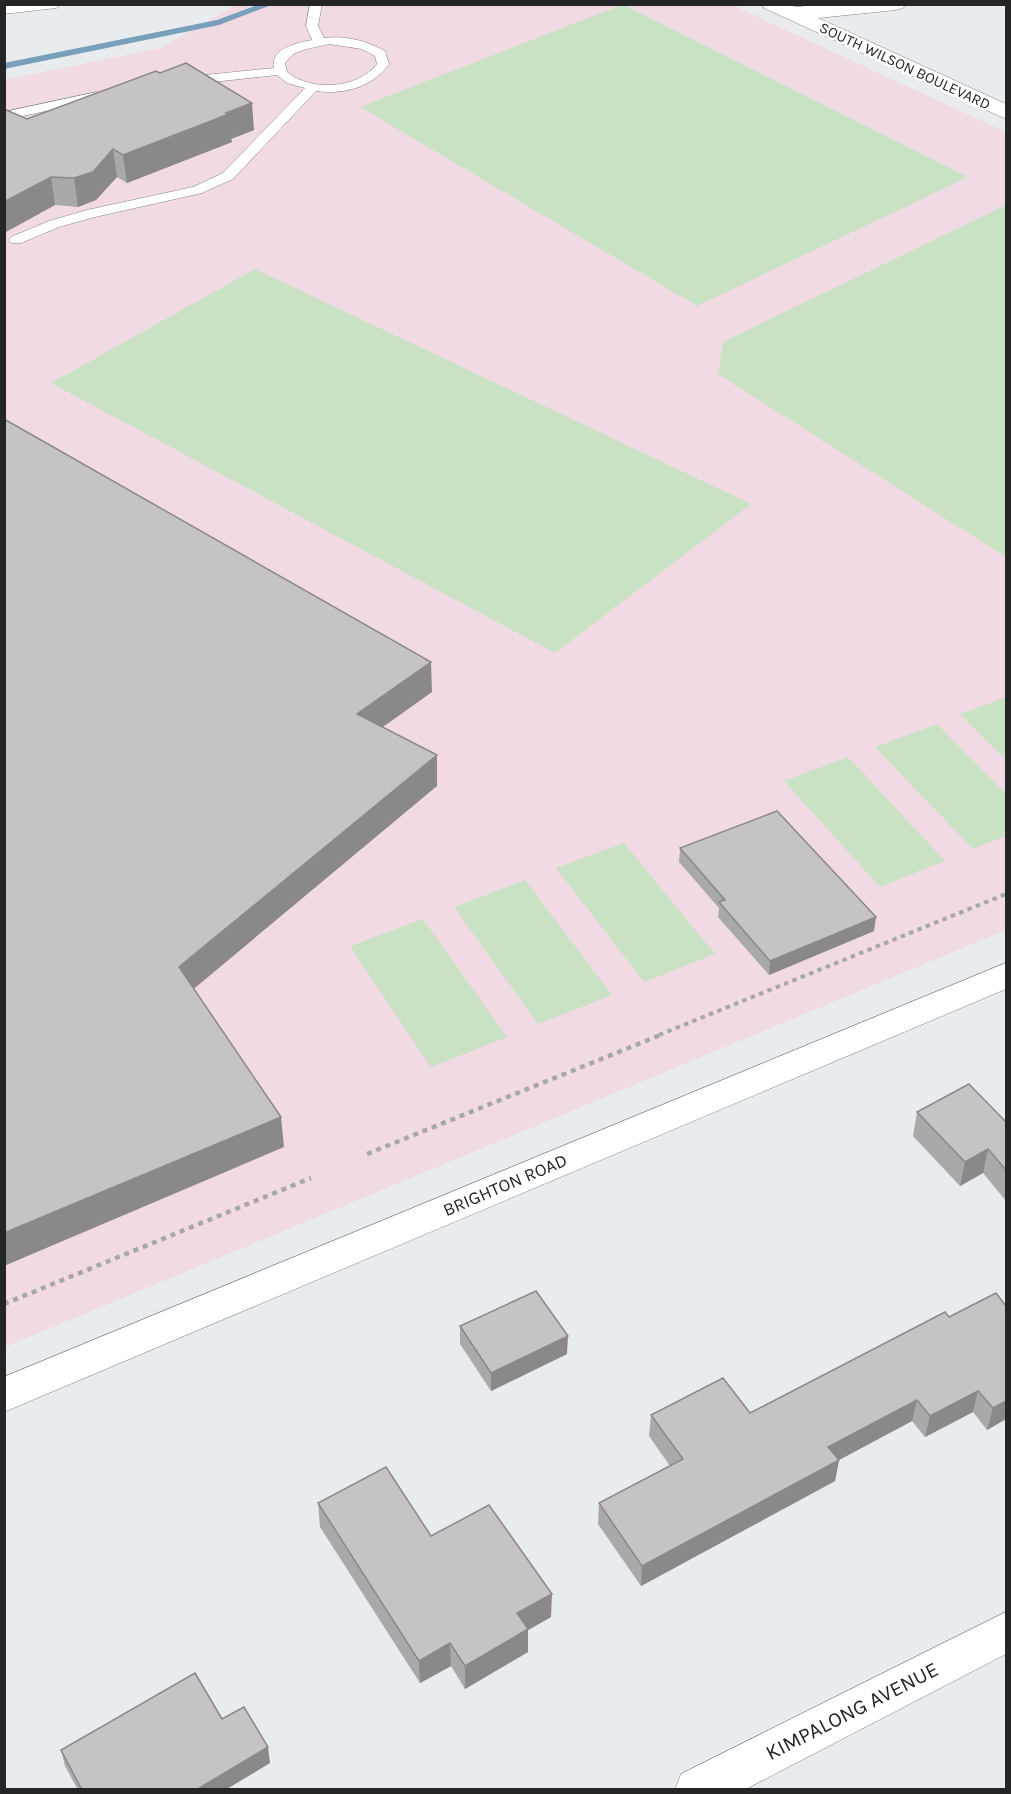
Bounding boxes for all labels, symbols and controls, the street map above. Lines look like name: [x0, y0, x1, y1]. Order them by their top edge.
street label: SOUTH WILSON BOULEVARD: [817, 18, 993, 114]
street label: BRIGHTON ROAD: [440, 1149, 570, 1221]
street label: KIMPALONG AVENUE: [762, 1657, 942, 1765]

